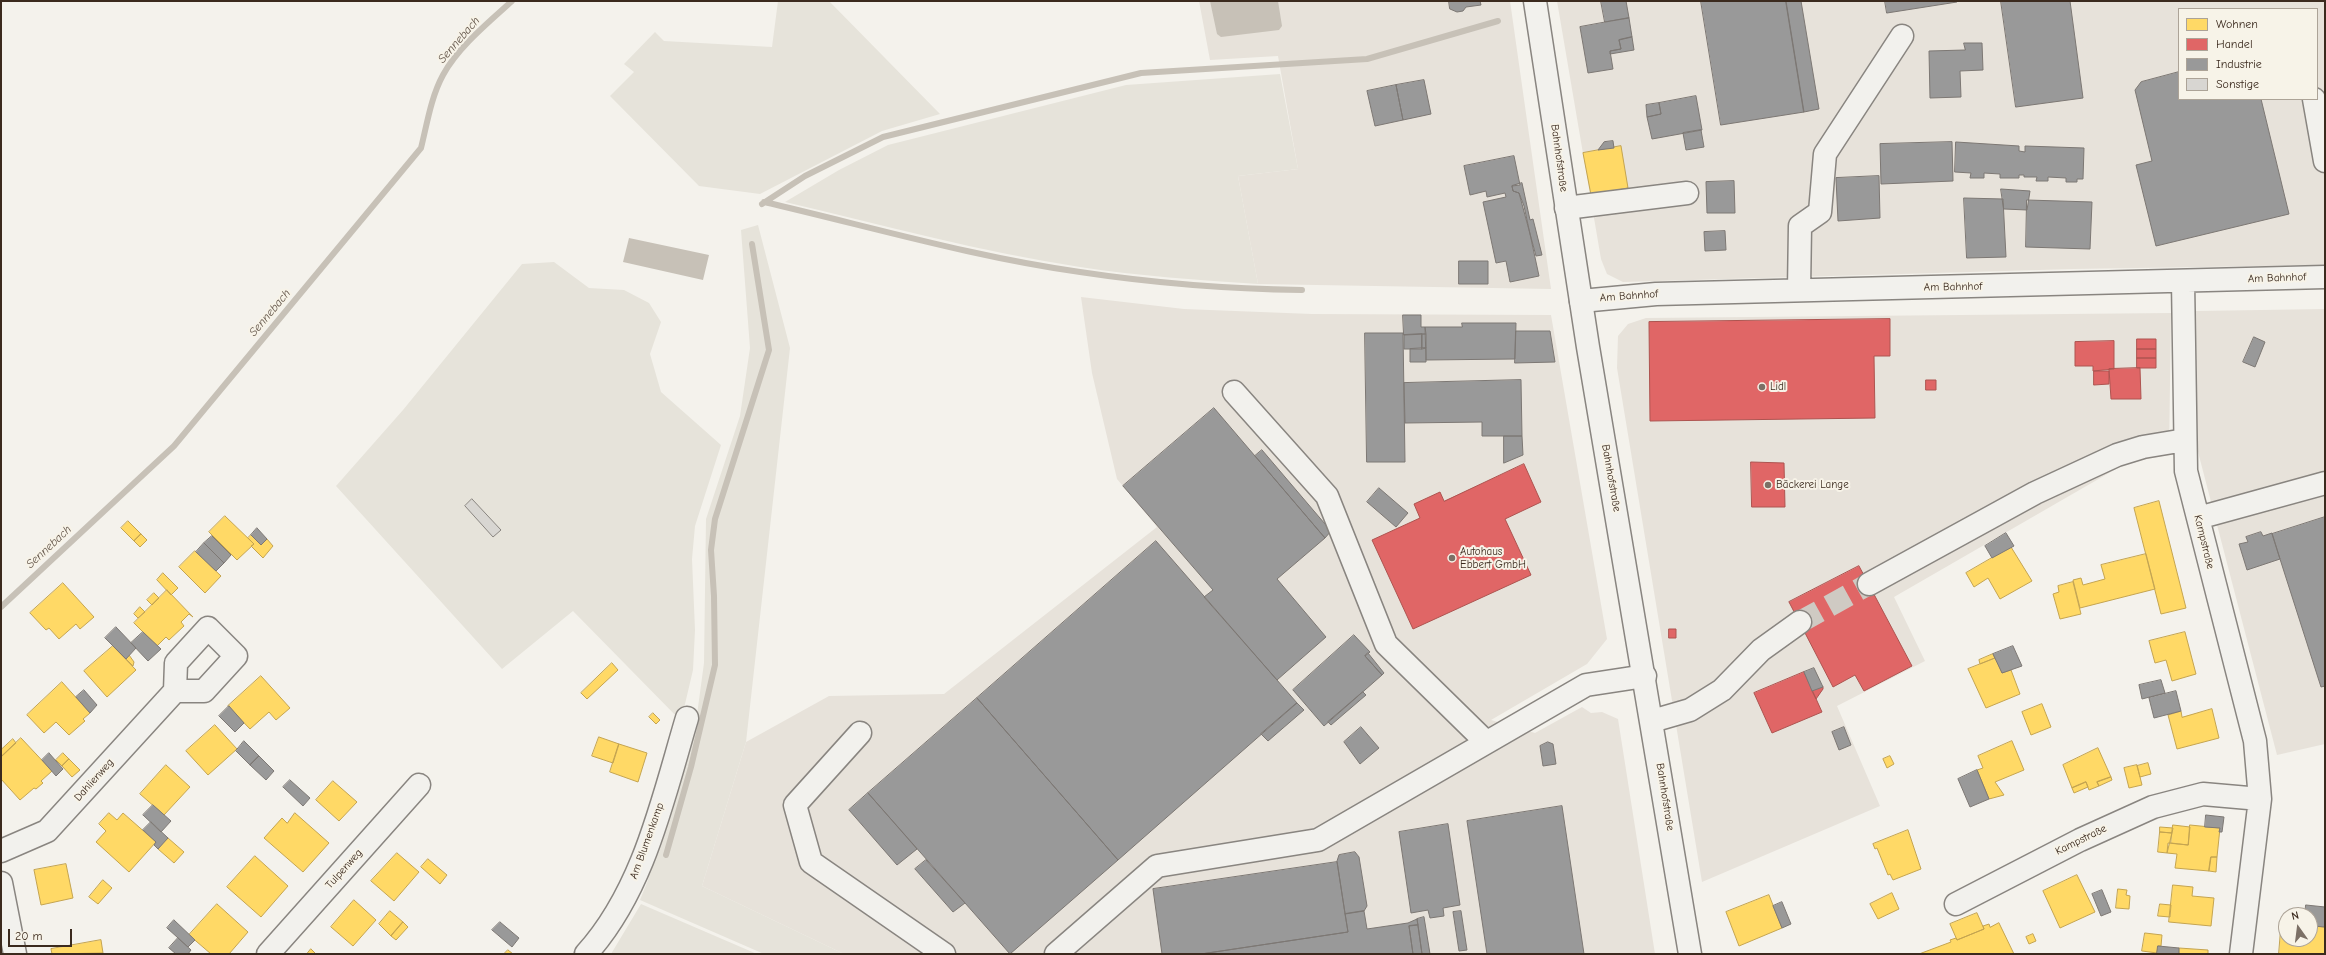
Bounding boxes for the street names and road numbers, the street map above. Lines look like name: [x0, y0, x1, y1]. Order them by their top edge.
street label: Bahnhofstraße: [1548, 123, 1570, 193]
street label: Am Bahnhof: [2248, 270, 2306, 286]
street label: Am Bahnhof: [1924, 280, 1982, 294]
street label: Am Bahnhof: [1599, 287, 1659, 305]
street label: Bahnhofstraße: [1599, 443, 1623, 513]
street label: Kampstraße: [2191, 513, 2217, 571]
street label: Dahlienweg: [71, 756, 117, 804]
street label: Bahnhofstraße: [1653, 762, 1677, 832]
street label: Am Blumenkamp: [627, 801, 667, 881]
street label: Kampstraße: [2053, 822, 2109, 858]
street label: Tulpenweg: [323, 846, 365, 892]

